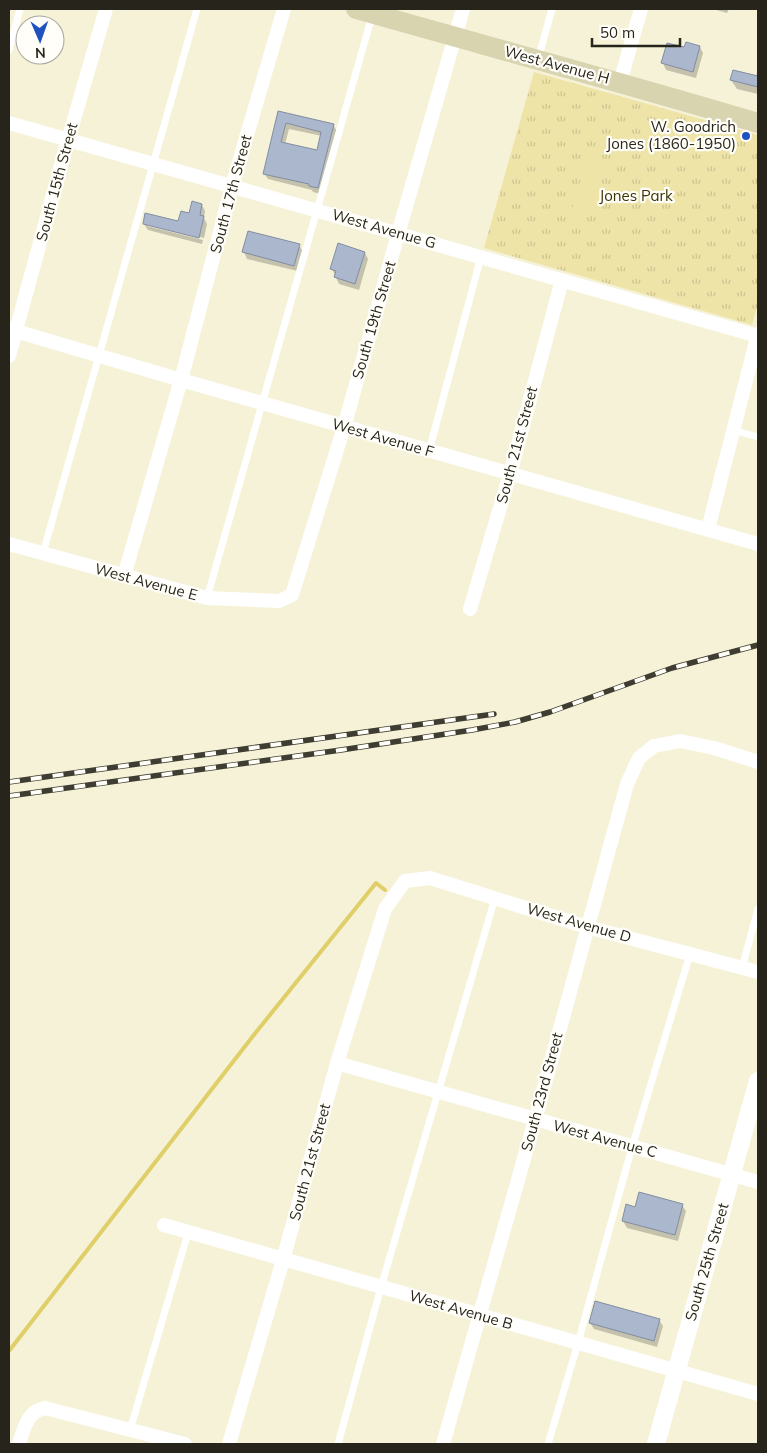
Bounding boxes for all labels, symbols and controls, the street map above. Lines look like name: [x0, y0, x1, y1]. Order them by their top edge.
north arrow: [15, 15, 65, 65]
scale bar: [592, 15, 680, 47]
text: 50 m: [600, 23, 635, 42]
street label: West Avenue H: [502, 41, 612, 88]
text: N: [35, 44, 46, 62]
place label: W. Goodrich Jones (1860-1950): [606, 117, 736, 153]
street label: South 15th Street: [32, 121, 81, 243]
marker: W. Goodrich Jones (1860-1950): [740, 130, 752, 142]
street label: South 17th Street: [206, 133, 255, 255]
park label: Jones Park: [599, 186, 673, 205]
street label: West Avenue G: [330, 205, 438, 252]
street label: South 19th Street: [348, 259, 399, 381]
street label: South 21st Street: [492, 384, 541, 506]
street label: West Avenue F: [330, 414, 436, 461]
street label: West Avenue E: [93, 559, 200, 604]
street label: West Avenue D: [525, 899, 634, 947]
street label: South 23rd Street: [517, 1030, 567, 1153]
street label: South 21st Street: [285, 1101, 334, 1223]
street label: West Avenue C: [551, 1116, 659, 1162]
street label: South 25th Street: [681, 1201, 732, 1323]
street label: West Avenue B: [407, 1286, 515, 1333]

